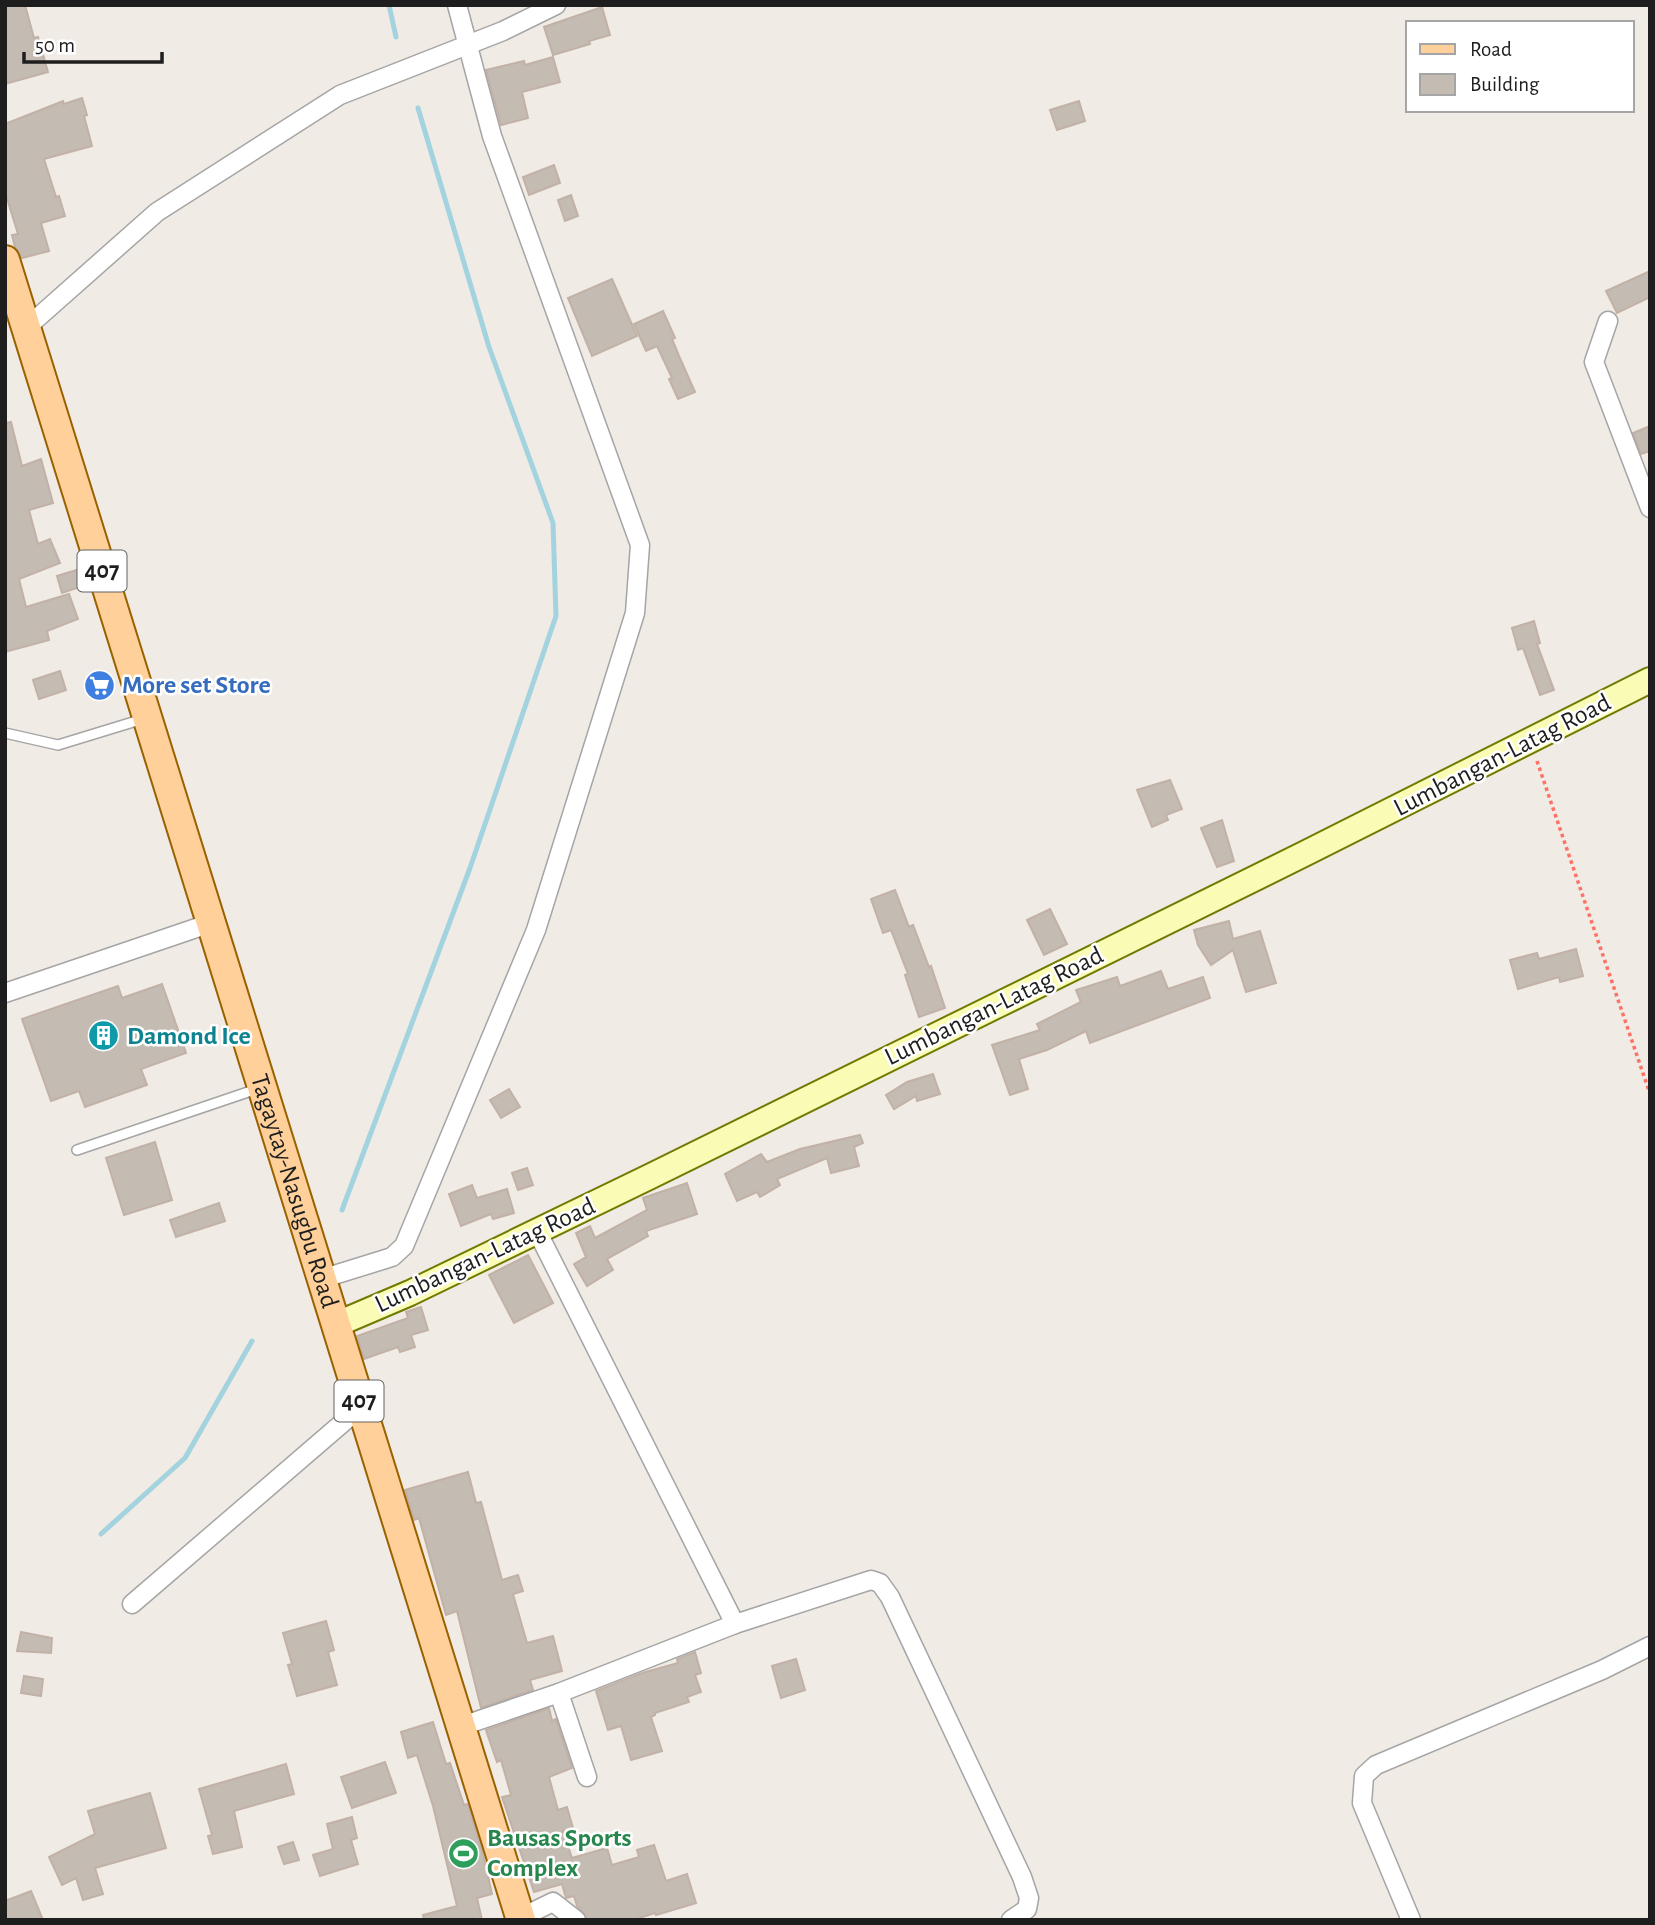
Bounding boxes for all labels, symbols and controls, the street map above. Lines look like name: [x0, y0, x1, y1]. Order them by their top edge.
scale bar: [24, 21, 163, 65]
legend: [1406, 21, 1634, 112]
text: 50 m: [35, 35, 75, 56]
text: Road: [1470, 39, 1512, 60]
text: Building: [1470, 74, 1540, 95]
road number: 407: [78, 550, 126, 592]
supermarket icon: More set Store: [82, 668, 116, 702]
place label: More set Store: [122, 672, 271, 698]
street label: Lumbangan-Latag Road: [1389, 689, 1615, 821]
street label: Lumbangan-Latag Road: [881, 942, 1107, 1070]
building icon: Damond Ice: [87, 1019, 121, 1053]
place label: Damond Ice: [127, 1023, 251, 1049]
street label: Tagaytay-Nasugbu Road: [246, 1071, 343, 1311]
street label: Lumbangan-Latag Road: [371, 1193, 599, 1317]
road number: 407: [334, 1380, 384, 1422]
place label: Bausas Sports Complex: [487, 1825, 632, 1881]
sports icon: Bausas Sports Complex: [447, 1836, 481, 1870]

